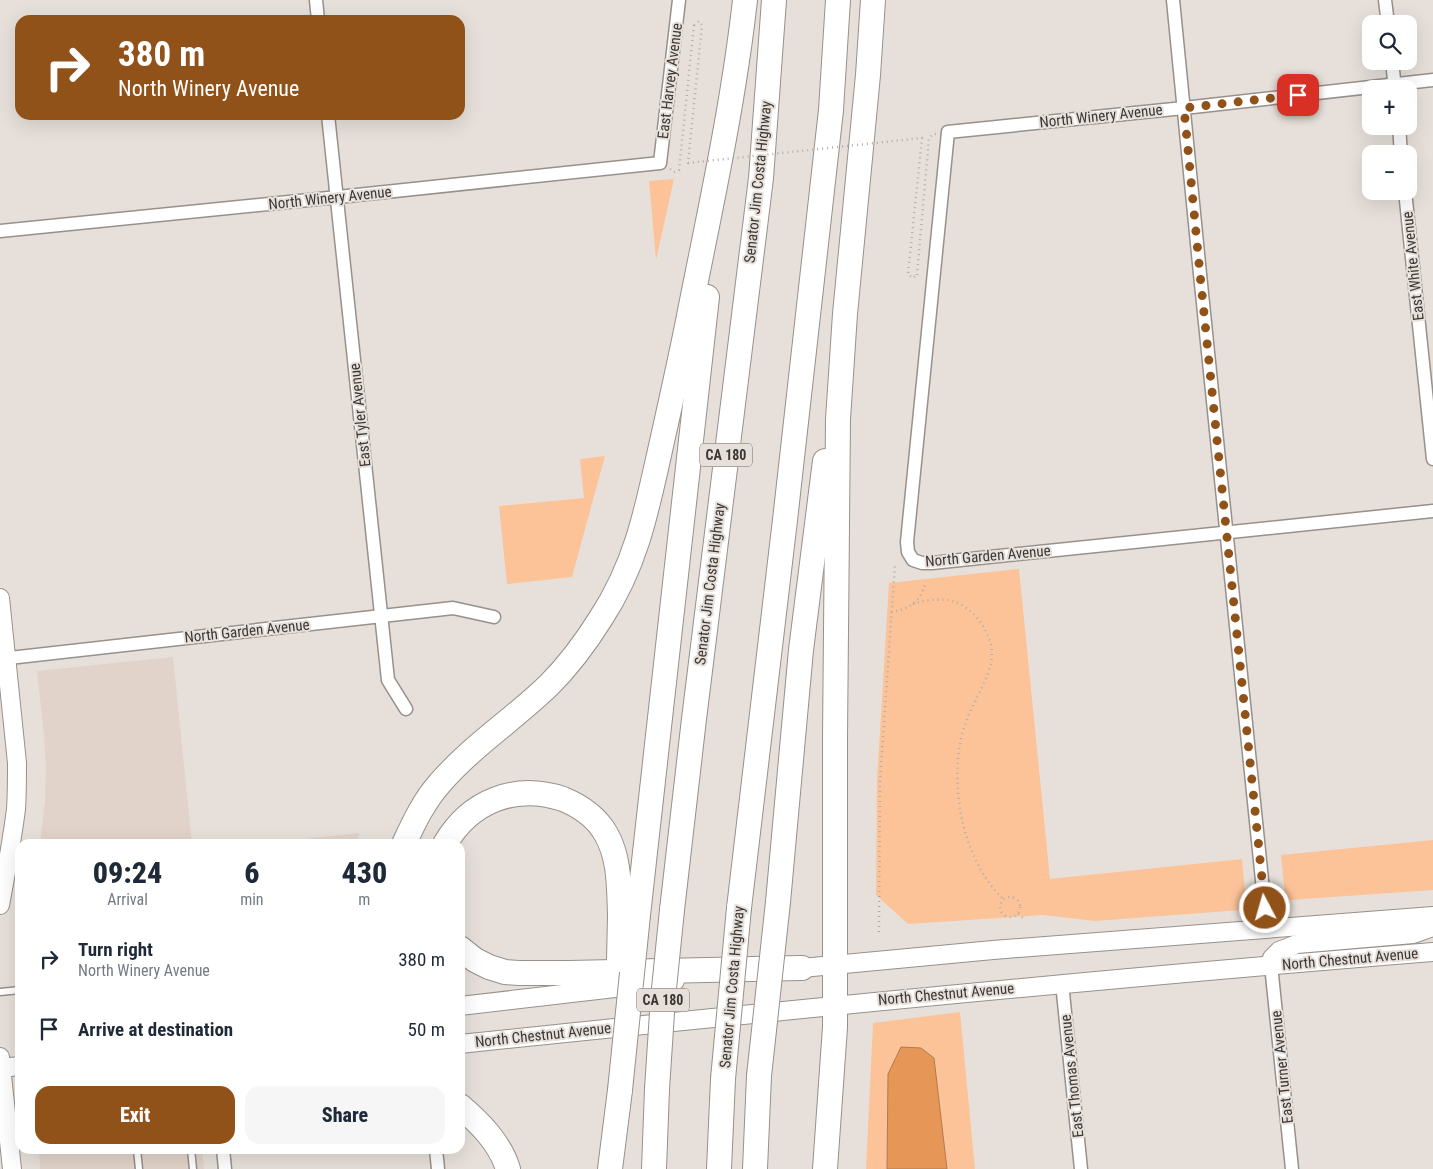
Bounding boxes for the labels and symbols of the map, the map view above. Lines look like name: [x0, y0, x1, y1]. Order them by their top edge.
street label: East Harvey Avenue: [654, 22, 686, 140]
pin: [1277, 74, 1319, 116]
street label: Senator Jim Costa Highway: [741, 100, 775, 264]
street label: North Winery Avenue: [1039, 101, 1163, 131]
street label: North Winery Avenue: [268, 183, 392, 213]
street label: East White Avenue: [1398, 211, 1428, 321]
street label: East Tyler Avenue: [346, 362, 374, 468]
road number: CA 180: [700, 444, 752, 466]
street label: Senator Jim Costa Highway: [691, 502, 729, 666]
street label: North Garden Avenue: [925, 542, 1051, 570]
street label: North Garden Avenue: [184, 615, 310, 647]
position arrow: [1238, 881, 1290, 933]
street label: Senator Jim Costa Highway: [716, 905, 748, 1069]
street label: North Chestnut Avenue: [1281, 944, 1419, 974]
street label: North Chestnut Avenue: [877, 979, 1015, 1009]
road number: CA 180: [637, 988, 689, 1012]
street label: East Turner Avenue: [1267, 1010, 1297, 1124]
street label: East Thomas Avenue: [1057, 1014, 1087, 1138]
street label: North Chestnut Avenue: [474, 1019, 612, 1051]

